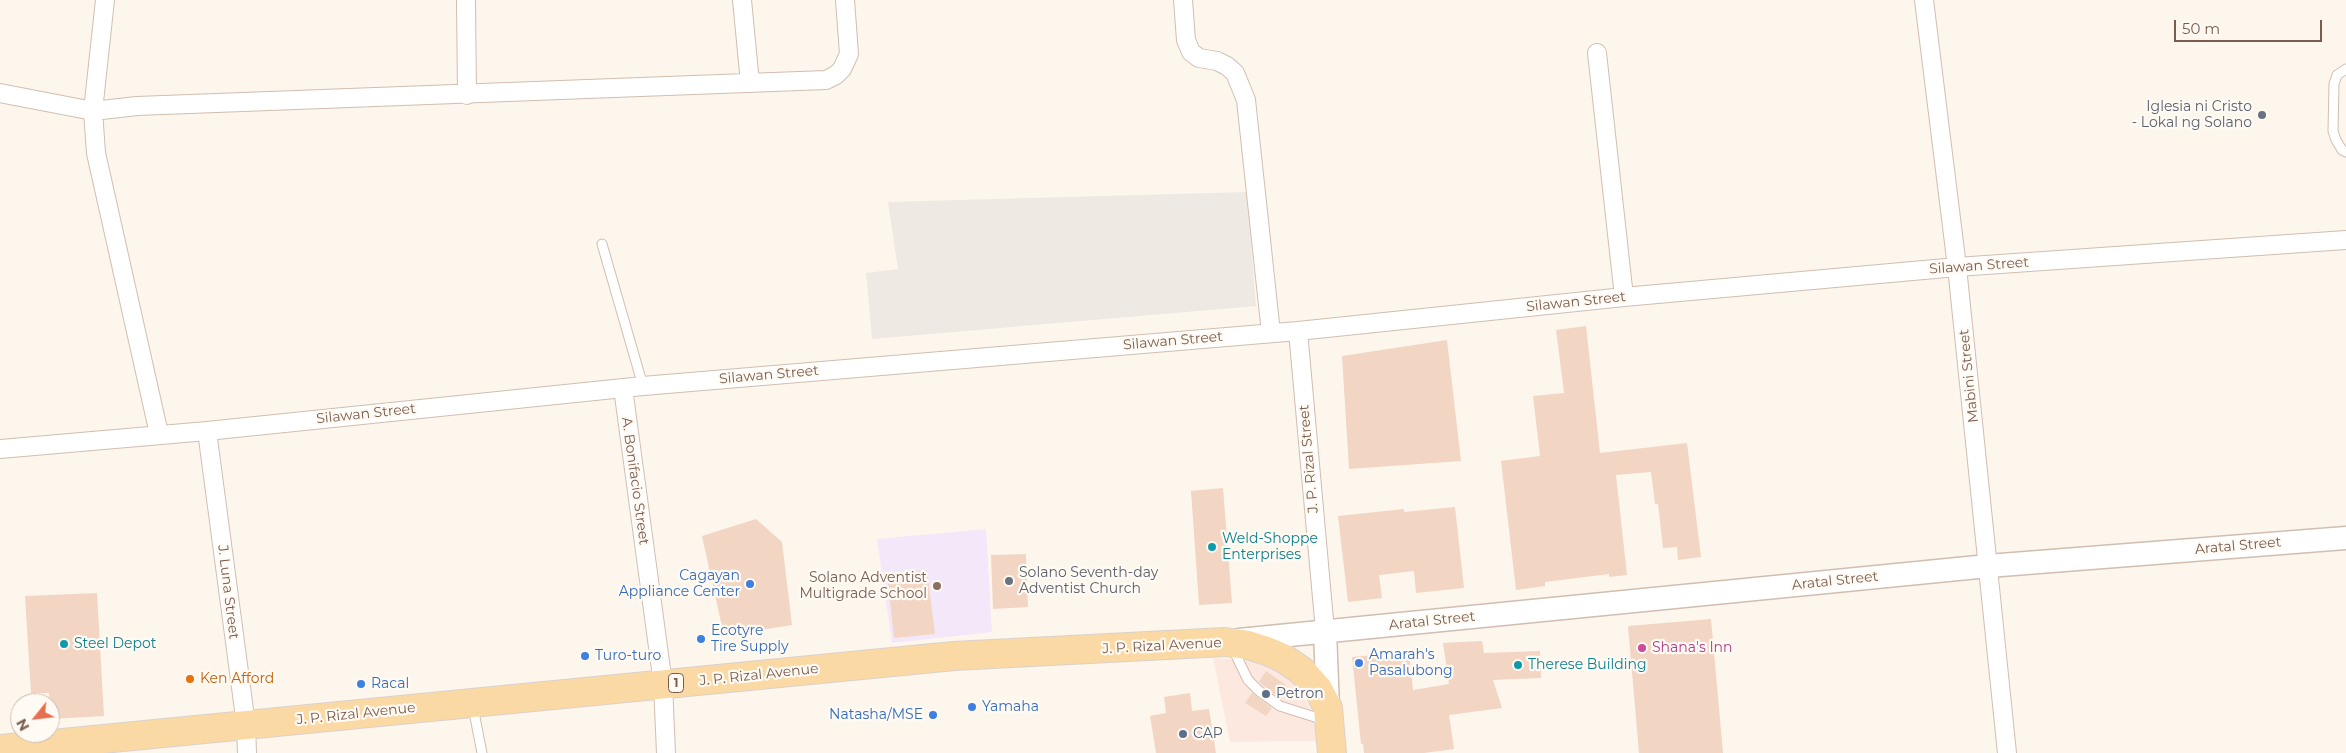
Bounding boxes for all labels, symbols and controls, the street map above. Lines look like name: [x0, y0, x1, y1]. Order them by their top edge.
scale bar: [2176, 10, 2324, 42]
text: 50 m: [2182, 19, 2220, 38]
place label: Iglesia ni Cristo - Lokal ng Solano: [2132, 99, 2252, 132]
marker: Iglesia ni Cristo - Lokal ng Solano: [2256, 109, 2268, 121]
street label: Silawan Street: [1929, 254, 2029, 278]
street label: Silawan Street: [1525, 288, 1627, 316]
street label: Silawan Street: [1122, 328, 1224, 354]
street label: Mabini Street: [1956, 328, 1982, 424]
street label: Silawan Street: [718, 362, 820, 388]
street label: Silawan Street: [315, 400, 417, 428]
street label: J. P. Rizal Street: [1296, 404, 1322, 514]
street label: A. Bonifacio Street: [618, 416, 652, 546]
place label: Weld-Shoppe Enterprises: [1222, 531, 1318, 564]
street label: Aratal Street: [2194, 534, 2282, 558]
marker: Weld-Shoppe Enterprises: [1206, 541, 1218, 553]
street label: J. Luna Street: [214, 544, 242, 640]
place label: Solano Seventh-day Adventist Church: [1019, 565, 1158, 598]
place label: Cagayan Appliance Center: [619, 568, 740, 600]
street label: Aratal Street: [1791, 568, 1879, 594]
place label: Solano Adventist Multigrade School: [799, 570, 927, 602]
marker: Solano Seventh-day Adventist Church: [1003, 575, 1015, 587]
marker: Cagayan Appliance Center: [744, 578, 756, 590]
marker: Solano Adventist Multigrade School: [931, 580, 943, 592]
street label: Aratal Street: [1388, 608, 1476, 634]
place label: Ecotyre Tire Supply: [711, 623, 789, 656]
marker: Ecotyre Tire Supply: [695, 633, 707, 645]
street label: J. P. Rizal Avenue: [1102, 634, 1222, 658]
place label: Steel Depot: [74, 636, 156, 652]
marker: Steel Depot: [58, 638, 70, 650]
place label: Shana's Inn: [1652, 640, 1733, 656]
marker: Shana's Inn: [1636, 642, 1648, 654]
place label: Amarah's Pasalubong: [1369, 647, 1453, 680]
place label: Turo-turo: [595, 648, 661, 664]
marker: Turo-turo: [579, 650, 591, 662]
marker: Amarah's Pasalubong: [1353, 657, 1365, 669]
place label: Therese Building: [1528, 657, 1647, 673]
marker: Therese Building: [1512, 659, 1524, 671]
street label: J. P. Rizal Avenue: [699, 660, 819, 690]
place label: Ken Afford: [200, 671, 274, 687]
marker: Ken Afford: [184, 673, 196, 685]
road number: 1: [668, 674, 684, 692]
place label: Racal: [371, 676, 409, 692]
marker: Racal: [355, 678, 367, 690]
place label: Petron: [1276, 686, 1324, 702]
marker: Petron: [1260, 688, 1272, 700]
north arrow: [10, 693, 60, 743]
street label: J. P. Rizal Avenue: [296, 699, 416, 729]
place label: Yamaha: [982, 699, 1039, 715]
marker: Yamaha: [966, 701, 978, 713]
place label: Natasha/MSE: [829, 707, 923, 723]
marker: Natasha/MSE: [927, 709, 939, 721]
text: N: [12, 715, 33, 734]
place label: CAP: [1193, 726, 1223, 742]
marker: CAP: [1177, 728, 1189, 740]

